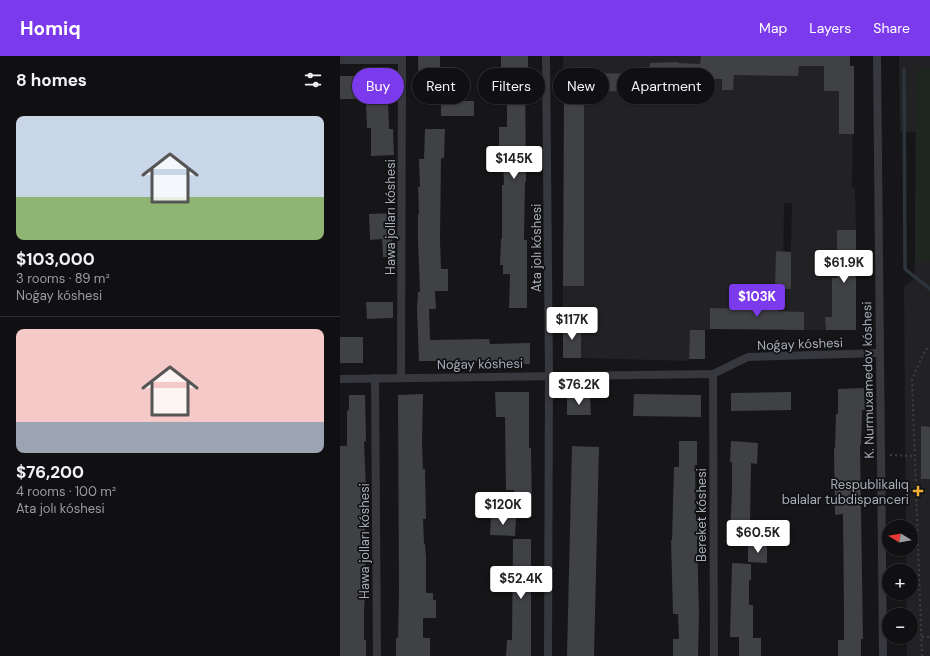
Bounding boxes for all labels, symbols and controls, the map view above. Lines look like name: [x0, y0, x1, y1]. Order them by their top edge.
text: Homiq: [20, 16, 81, 41]
text: Map: [759, 19, 787, 37]
text: Layers: [809, 19, 851, 37]
text: Share: [873, 19, 910, 37]
chip: Buy: [352, 68, 404, 104]
chip: Rent: [412, 68, 470, 104]
chip: Filters: [478, 68, 545, 104]
chip: New: [553, 68, 609, 104]
chip: Apartment: [617, 68, 715, 104]
text: 8 homes: [16, 69, 87, 91]
icon: filters: [302, 69, 324, 91]
icon: home: [134, 142, 206, 214]
pin: $145K: [486, 146, 542, 180]
text: $145K: [495, 150, 533, 167]
street label: Hawa jolları kóshesi: [382, 159, 399, 275]
street label: Ata jolı kóshesi: [528, 204, 545, 292]
text: $103,000: [16, 248, 95, 270]
pin: $61.9K: [811, 250, 877, 284]
text: $61.9K: [824, 254, 864, 271]
text: 3 rooms · 89 m²: [16, 270, 110, 287]
pin: $103K: [729, 284, 785, 318]
text: Noǵay kóshesi: [16, 287, 102, 304]
text: $103K: [738, 288, 776, 305]
street label: K. Nurmuxamedov kóshesi: [858, 301, 878, 459]
pin: $117K: [544, 307, 600, 341]
text: $117K: [556, 311, 588, 328]
street label: Noǵay kóshesi: [757, 334, 843, 354]
icon: home: [134, 355, 206, 427]
street label: Noǵay kóshesi: [437, 355, 523, 373]
pin: $76.2K: [546, 372, 612, 406]
text: $76.2K: [558, 376, 600, 393]
text: $76,200: [16, 461, 84, 483]
street label: Bereket kóshesi: [693, 468, 710, 562]
place label: Respublikalıq balalar tubdispanceri: [782, 476, 909, 508]
text: 4 rooms · 100 m²: [16, 483, 116, 500]
street label: Hawa jolları kóshesi: [356, 483, 373, 599]
marker: Respublikalıq balalar tubdispanceri: [912, 485, 924, 497]
pin: $120K: [475, 492, 531, 526]
text: $120K: [484, 496, 522, 513]
text: Ata jolı kóshesi: [16, 500, 105, 517]
pin: $60.5K: [725, 520, 791, 554]
north arrow: [882, 520, 918, 556]
map controls: [882, 520, 918, 644]
text: $60.5K: [736, 524, 780, 541]
button: +: [882, 564, 918, 600]
pin: $52.4K: [488, 566, 554, 600]
text: $52.4K: [499, 570, 543, 587]
button: −: [882, 608, 918, 644]

